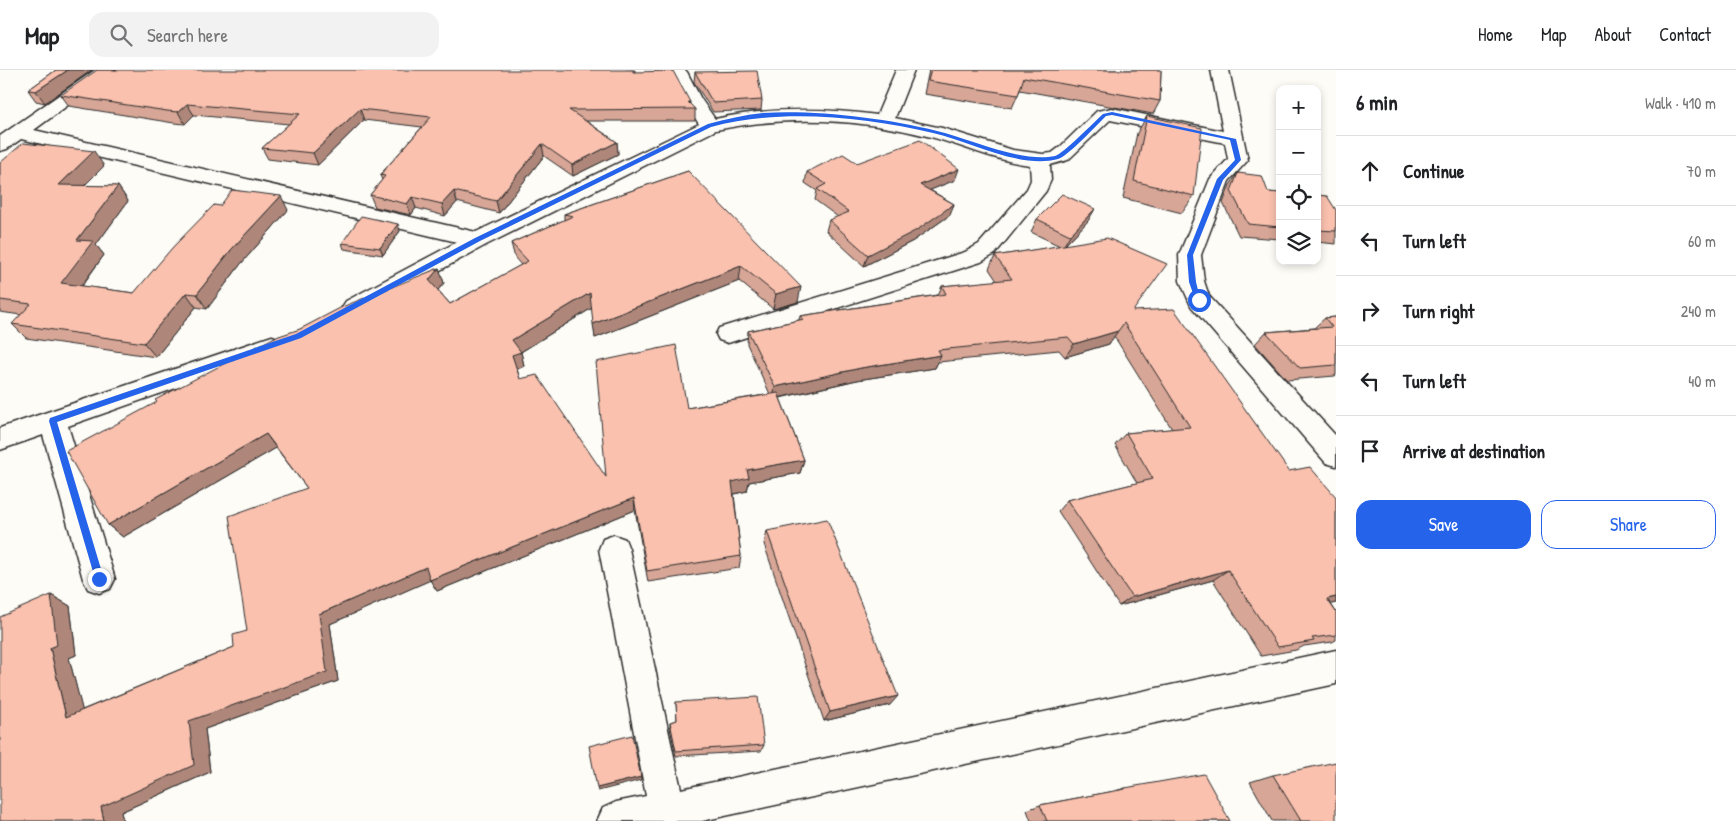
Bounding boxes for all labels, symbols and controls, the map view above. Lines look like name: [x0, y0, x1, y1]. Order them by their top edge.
search box: [89, 12, 439, 57]
text: Map: [25, 19, 59, 51]
icon: search: [107, 21, 135, 49]
text: Search here: [147, 22, 228, 48]
text: Home: [1478, 22, 1513, 47]
text: Map: [1541, 22, 1566, 47]
text: About: [1594, 22, 1631, 47]
text: Contact: [1659, 22, 1711, 47]
map controls: [1276, 85, 1321, 265]
button: +: [1276, 85, 1321, 130]
text: 6 min: [1356, 88, 1398, 117]
text: Walk · 410 m: [1645, 92, 1716, 114]
button: −: [1276, 130, 1321, 175]
icon: ahead: [1356, 157, 1384, 185]
text: Continue: [1403, 158, 1464, 184]
text: 70 m: [1686, 160, 1716, 182]
button: locate: [1276, 175, 1321, 220]
button: layers: [1276, 220, 1321, 265]
icon: left: [1356, 227, 1384, 255]
text: Turn left: [1403, 228, 1466, 254]
text: 60 m: [1688, 230, 1716, 252]
route start: [1188, 289, 1211, 312]
icon: right: [1356, 297, 1384, 325]
text: Turn right: [1403, 298, 1474, 324]
text: 240 m: [1681, 300, 1716, 322]
icon: left: [1356, 367, 1384, 395]
text: Turn left: [1403, 368, 1466, 394]
text: 40 m: [1688, 370, 1716, 392]
icon: arrive: [1356, 437, 1384, 465]
text: Arrive at destination: [1403, 438, 1545, 464]
button: Save: [1356, 500, 1531, 549]
button: Share: [1541, 500, 1716, 549]
route end: [88, 568, 111, 591]

